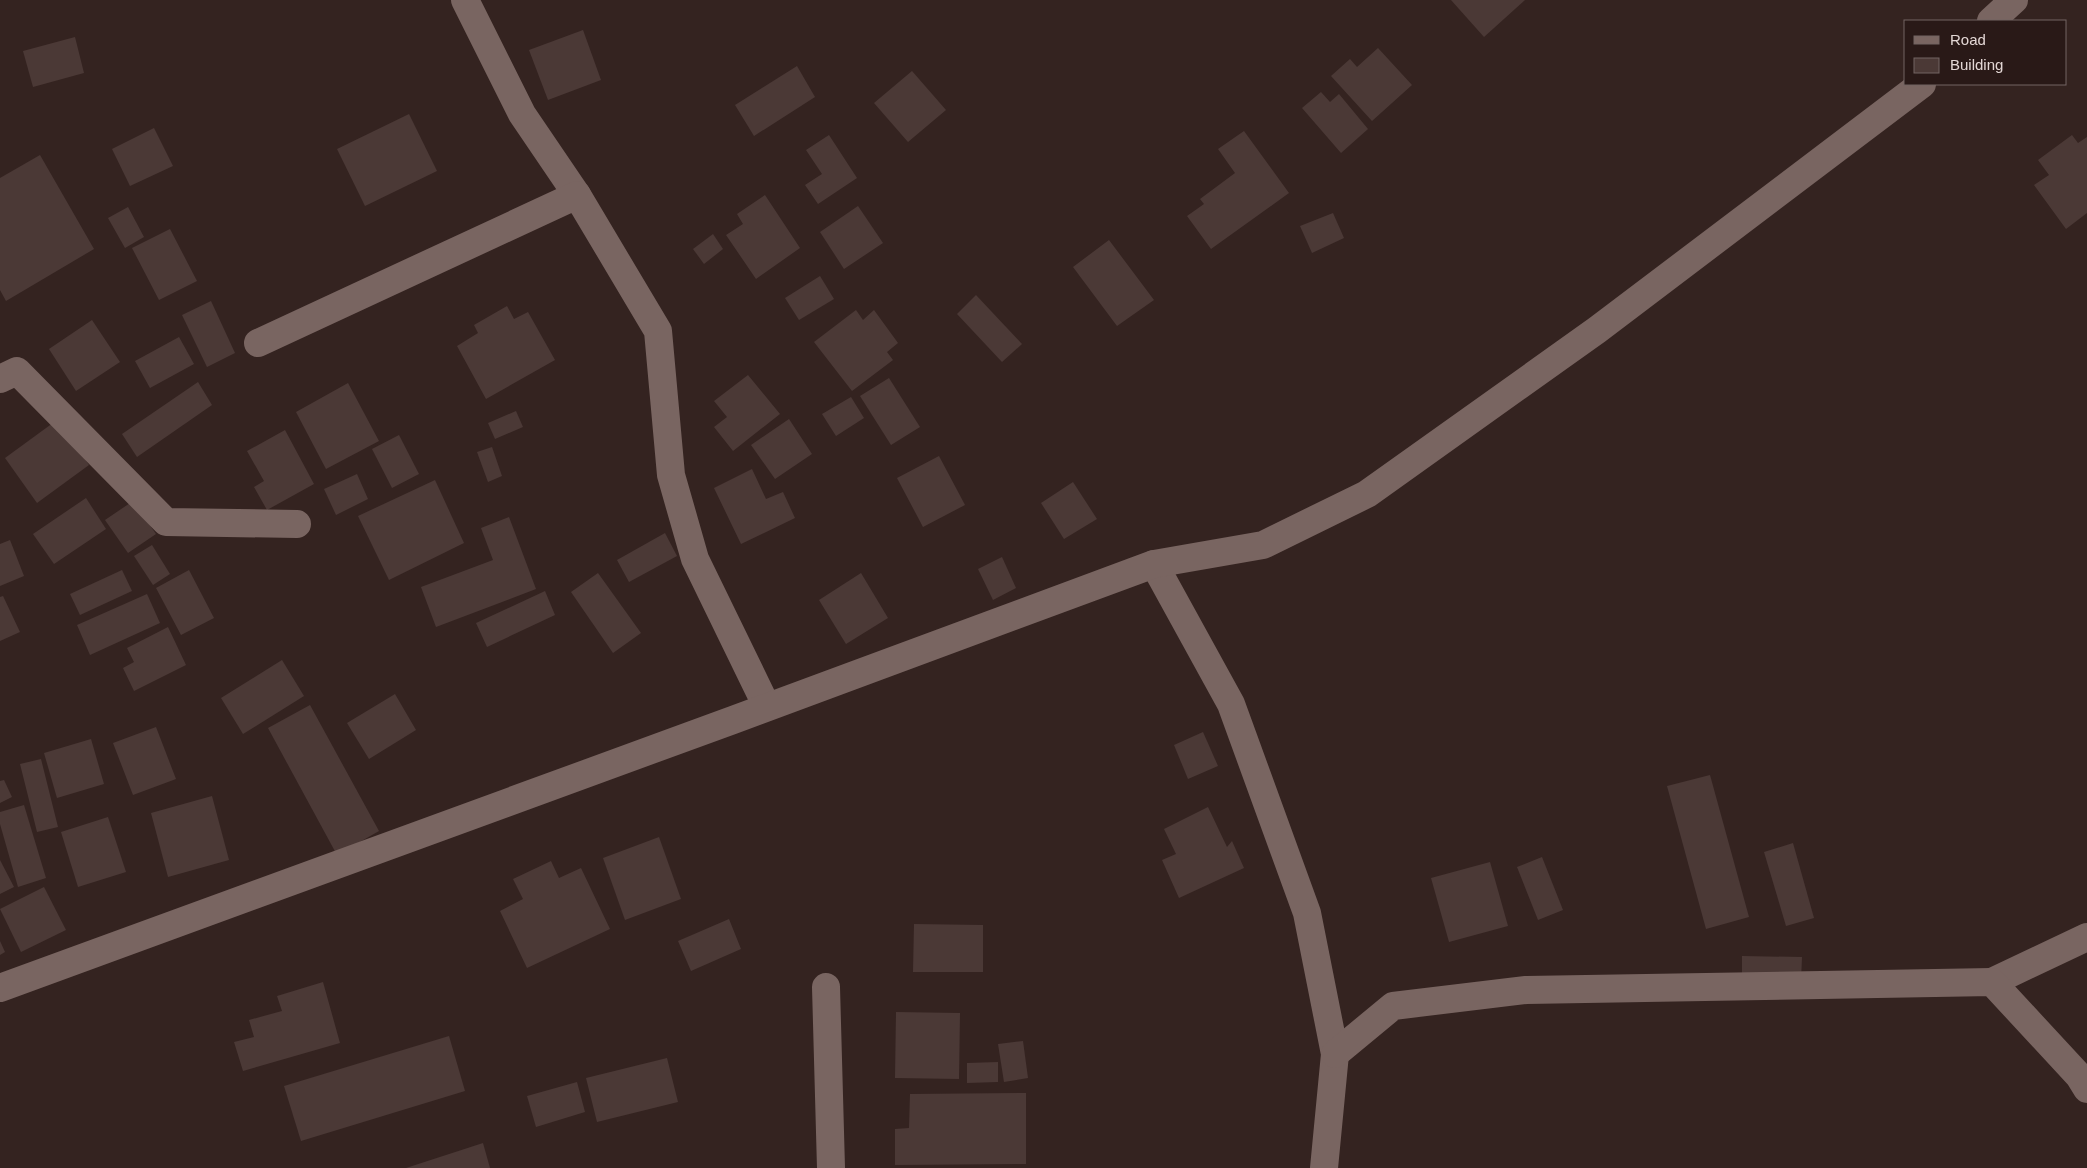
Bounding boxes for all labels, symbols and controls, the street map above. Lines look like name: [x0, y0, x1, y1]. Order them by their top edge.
legend: [1904, 20, 2067, 85]
text: Road: [1950, 31, 1986, 48]
text: Building: [1950, 56, 2003, 73]

